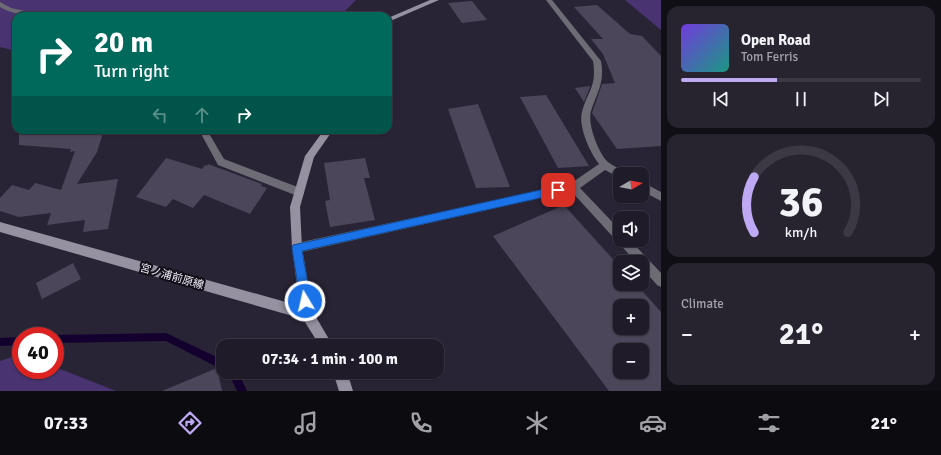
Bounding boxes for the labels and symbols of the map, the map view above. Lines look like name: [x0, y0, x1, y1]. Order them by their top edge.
north arrow: [613, 167, 649, 203]
pin: [541, 173, 575, 207]
street label: 宮ノ浦前原線: [138, 261, 205, 292]
position arrow: [284, 280, 326, 322]
speed limit sign: 40: [12, 327, 64, 379]

